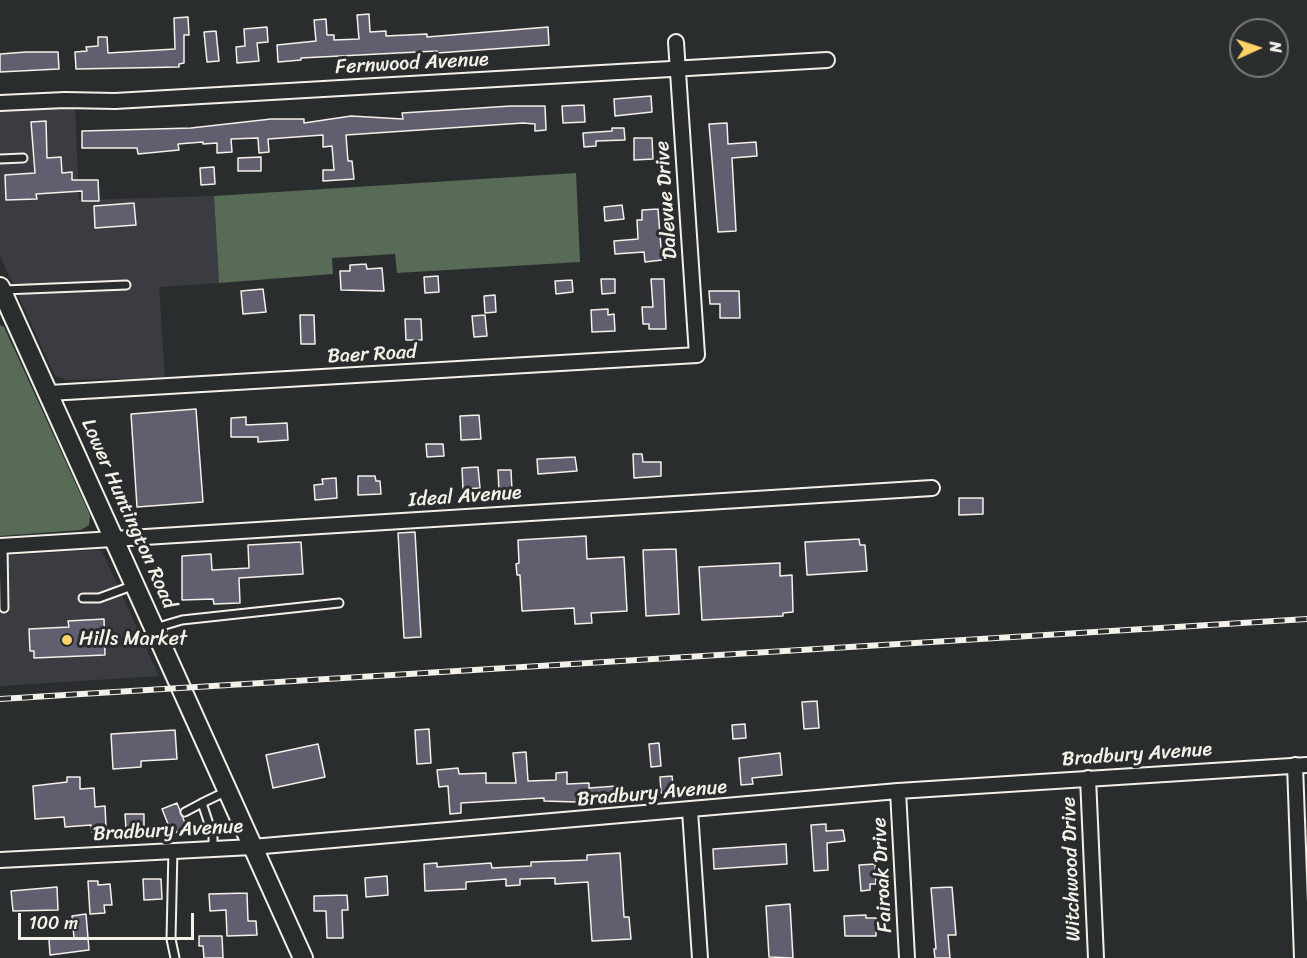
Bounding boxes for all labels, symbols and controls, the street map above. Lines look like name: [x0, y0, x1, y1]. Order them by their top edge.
north arrow: [1229, 18, 1289, 78]
text: N: [1261, 41, 1290, 53]
street label: Fernwood Avenue: [335, 48, 489, 80]
street label: Dalevue Drive: [651, 140, 683, 260]
street label: Baer Road: [327, 341, 417, 369]
street label: Lower Huntington Road: [75, 415, 181, 613]
street label: Ideal Avenue: [408, 481, 522, 513]
place label: Hills Market: [79, 628, 187, 652]
marker: Hills Market: [60, 633, 74, 647]
street label: Bradbury Avenue: [1061, 738, 1213, 772]
street label: Bradbury Avenue: [576, 775, 728, 813]
street label: Witchwood Drive: [1057, 796, 1087, 942]
street label: Bradbury Avenue: [92, 815, 244, 847]
street label: Fairoak Drive: [868, 817, 898, 933]
scale bar: [21, 901, 196, 939]
text: 100 m: [29, 907, 78, 939]

